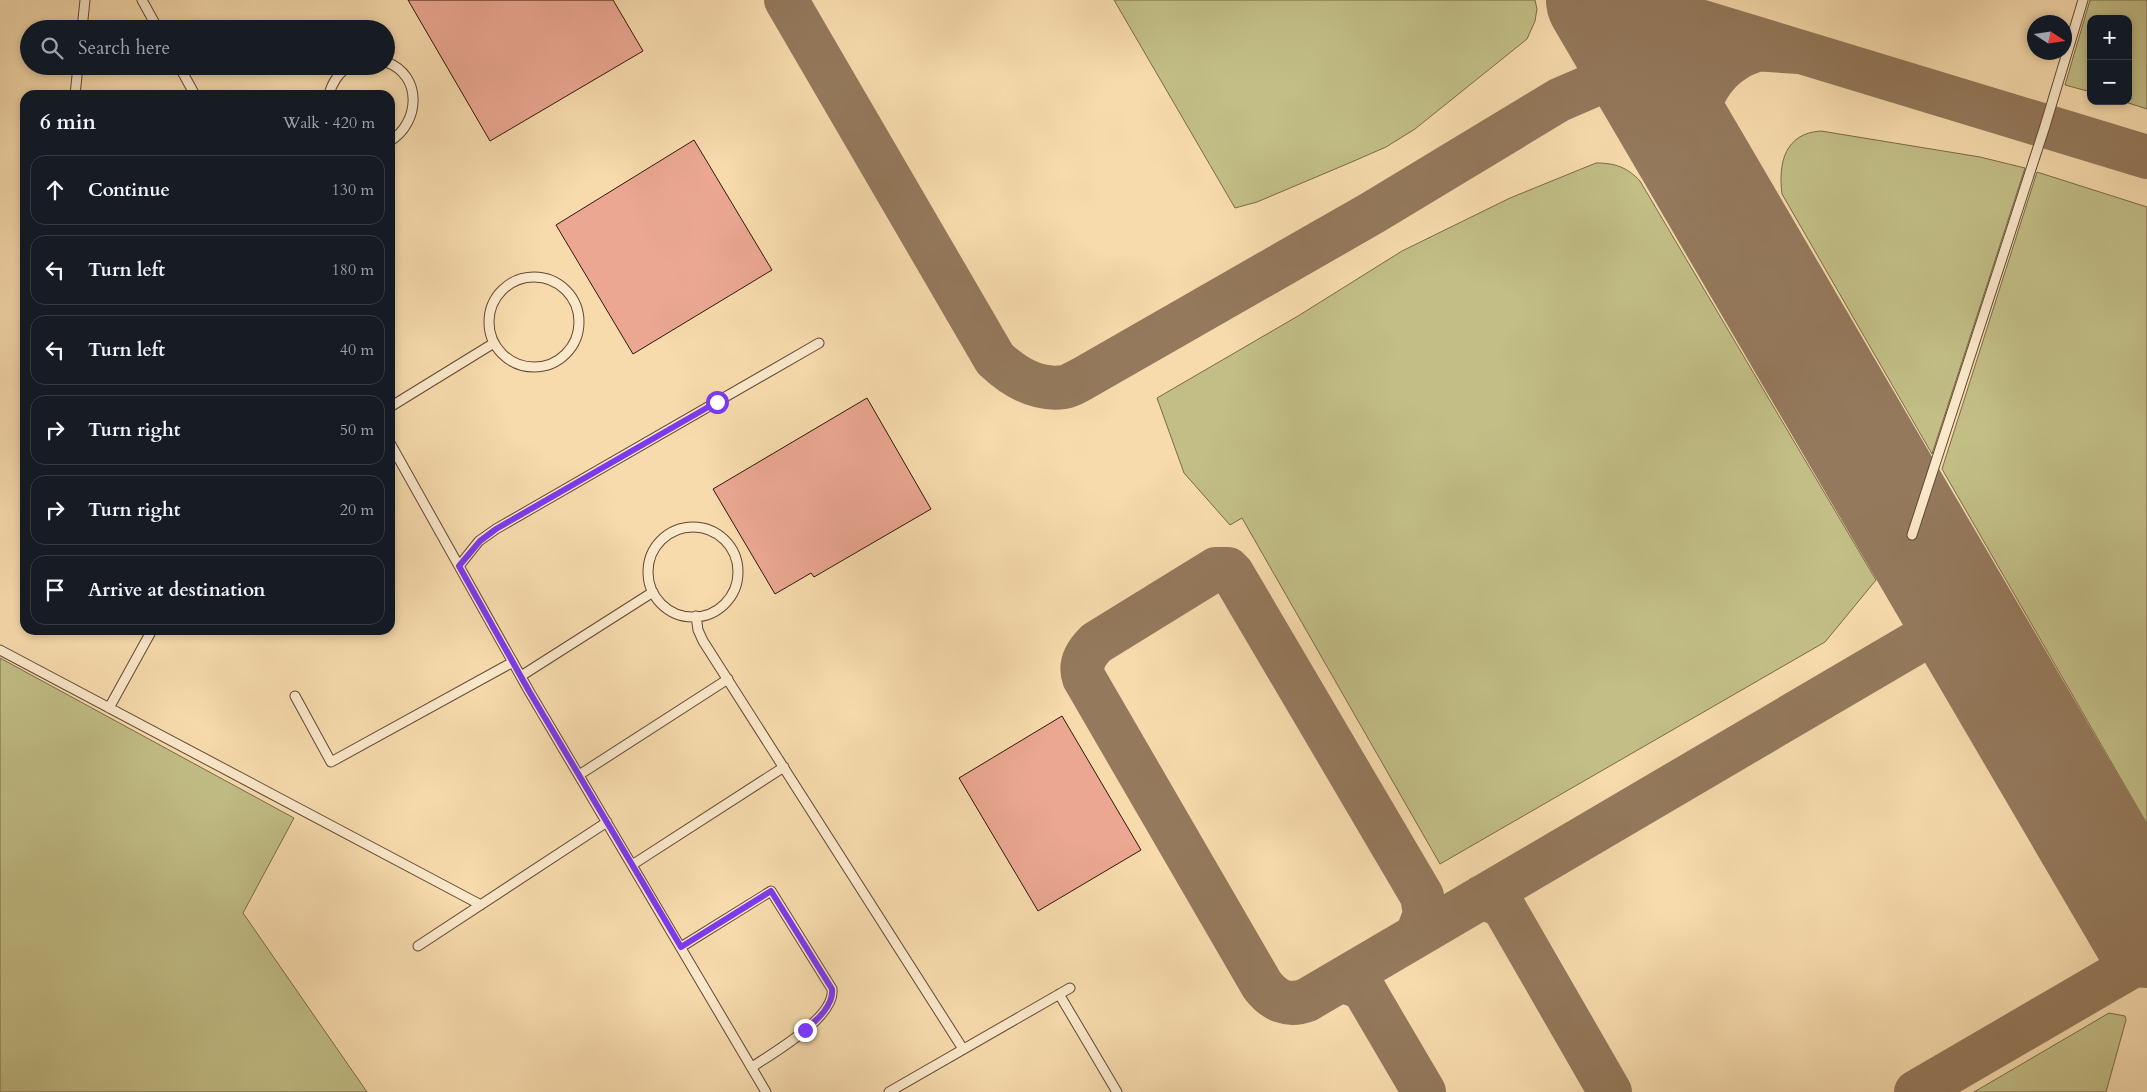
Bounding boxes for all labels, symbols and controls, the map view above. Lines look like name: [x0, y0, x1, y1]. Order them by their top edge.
north arrow: [2027, 15, 2072, 60]
map controls: [2087, 15, 2132, 105]
button: +: [2087, 15, 2132, 60]
search box: [20, 20, 395, 75]
icon: search: [38, 34, 66, 62]
text: Search here: [78, 35, 170, 61]
button: −: [2087, 60, 2132, 105]
text: 6 min: [40, 108, 96, 137]
text: Walk · 420 m: [283, 112, 375, 134]
icon: ahead: [41, 176, 69, 204]
text: Continue: [88, 177, 170, 203]
text: 130 m: [332, 179, 374, 201]
icon: left: [41, 256, 69, 284]
text: Turn left: [88, 257, 165, 283]
text: 180 m: [332, 259, 374, 281]
icon: left: [41, 336, 69, 364]
text: Turn left: [88, 337, 165, 363]
text: 40 m: [340, 339, 374, 361]
route start: [706, 391, 729, 414]
icon: right: [41, 416, 69, 444]
text: Turn right: [88, 417, 180, 443]
text: 50 m: [340, 419, 374, 441]
icon: right: [41, 496, 69, 524]
text: Turn right: [88, 497, 180, 523]
text: 20 m: [340, 499, 374, 521]
icon: arrive: [41, 576, 69, 604]
text: Arrive at destination: [88, 577, 265, 603]
route end: [794, 1019, 817, 1042]

